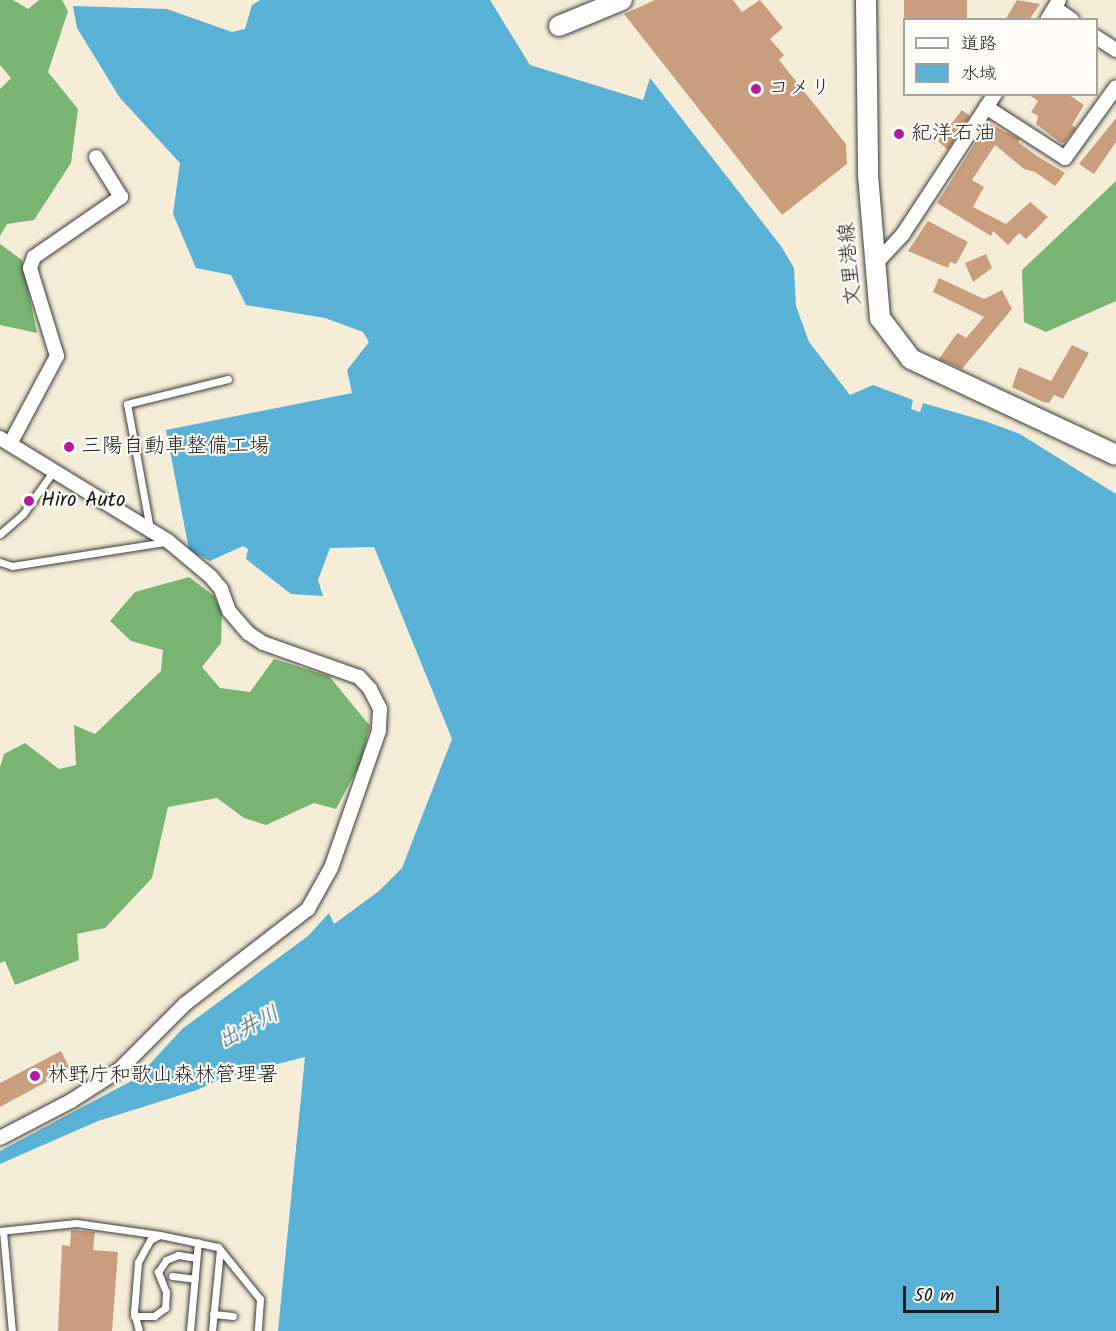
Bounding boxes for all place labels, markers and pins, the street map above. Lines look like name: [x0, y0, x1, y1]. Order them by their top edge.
place label: コメリ: [768, 76, 831, 102]
marker: コメリ: [749, 82, 763, 96]
place label: 紀洋石油: [911, 121, 995, 147]
marker: 紀洋石油: [892, 127, 906, 141]
place label: 三陽自動車整備工場: [81, 434, 270, 460]
marker: 三陽自動車整備工場: [62, 440, 76, 454]
place label: Hiro Auto: [41, 488, 125, 514]
marker: Hiro Auto: [22, 494, 36, 508]
place label: 林野庁和歌山森林管理署: [47, 1063, 278, 1089]
marker: 林野庁和歌山森林管理署: [28, 1069, 42, 1083]

